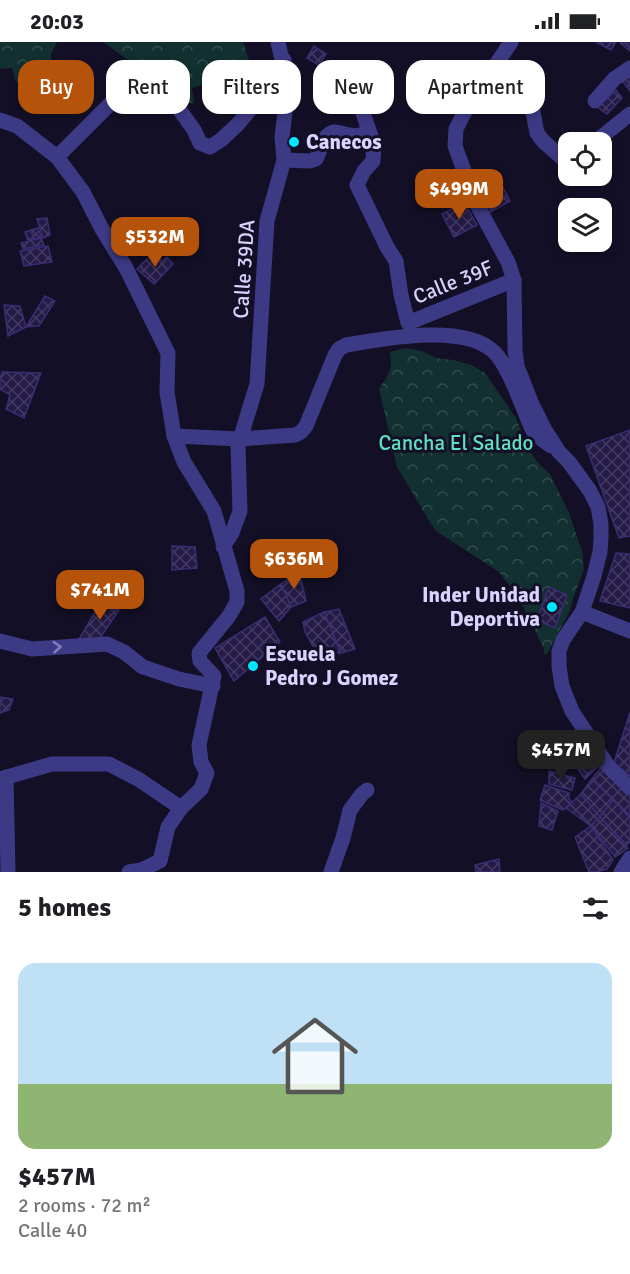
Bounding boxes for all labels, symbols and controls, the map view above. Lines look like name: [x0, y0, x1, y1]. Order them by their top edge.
text: 20:03: [30, 8, 84, 35]
chip: Buy: [18, 60, 94, 114]
chip: Rent: [106, 60, 190, 114]
chip: Filters: [202, 60, 301, 114]
chip: New: [313, 60, 394, 114]
chip: Apartment: [406, 60, 545, 114]
place label: Canecos: [306, 129, 382, 155]
map controls: [558, 132, 612, 252]
button: locate: [558, 132, 612, 186]
marker: Canecos: [287, 135, 301, 149]
pin: $499M: [417, 169, 501, 220]
text: $499M: [429, 176, 489, 201]
button: layers: [558, 198, 612, 252]
pin: $532M: [113, 217, 197, 268]
street label: Calle 39DA: [228, 219, 260, 319]
text: $532M: [125, 224, 185, 249]
street label: Calle 39F: [409, 254, 497, 310]
park label: Cancha El Salado: [378, 430, 534, 456]
pin: $636M: [252, 539, 336, 590]
text: $636M: [264, 546, 324, 571]
pin: $741M: [58, 570, 142, 621]
text: $741M: [70, 577, 130, 602]
place label: Inder Unidad Deportiva: [422, 582, 540, 632]
marker: Inder Unidad Deportiva: [545, 600, 559, 614]
one-way arrow: [53, 641, 62, 654]
place label: Escuela Pedro J Gomez: [265, 641, 398, 691]
marker: Escuela Pedro J Gomez: [246, 659, 260, 673]
pin: $457M: [519, 730, 603, 781]
text: $457M: [531, 737, 591, 762]
text: 5 homes: [18, 892, 111, 924]
icon: filters: [579, 892, 612, 925]
icon: home: [261, 1002, 369, 1110]
text: $457M: [18, 1161, 96, 1193]
text: 2 rooms · 72 m²: [18, 1193, 151, 1218]
text: Calle 40: [18, 1218, 87, 1243]

